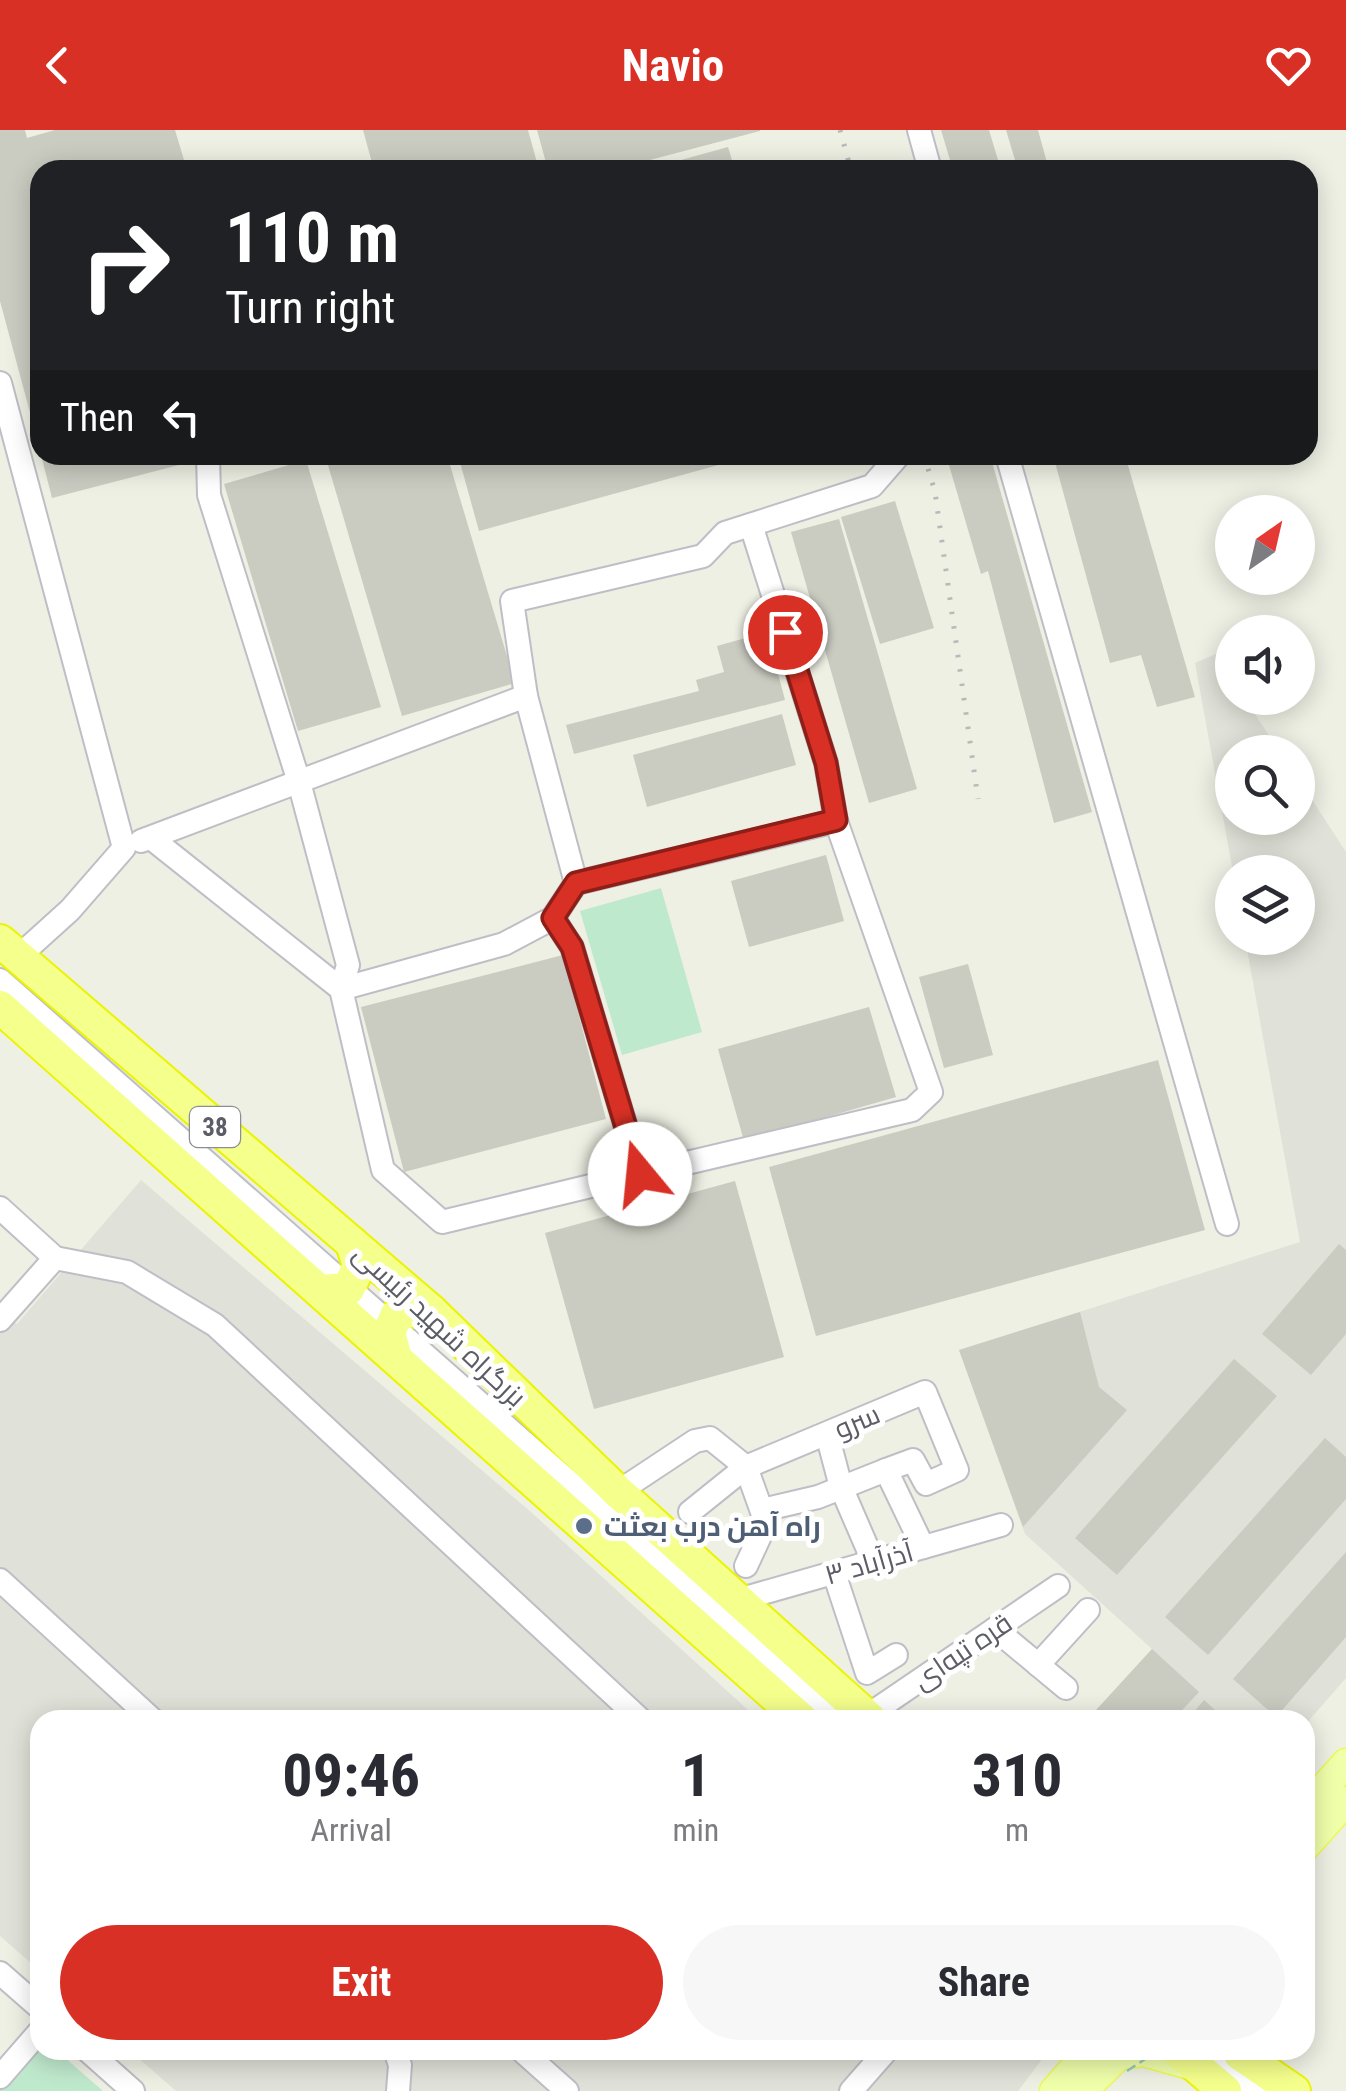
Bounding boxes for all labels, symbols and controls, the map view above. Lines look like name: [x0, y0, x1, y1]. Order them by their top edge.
icon: back: [30, 38, 85, 93]
icon: heart: [1261, 38, 1316, 93]
text: Navio: [622, 39, 724, 92]
text: 110 m: [225, 197, 399, 279]
icon: right: [60, 200, 190, 330]
text: Turn right: [225, 281, 395, 334]
icon: left: [154, 390, 209, 445]
text: Then: [60, 396, 134, 440]
north arrow: [1215, 495, 1315, 595]
map controls: [1215, 495, 1315, 955]
pin: [743, 590, 828, 675]
icon: arrive: [758, 605, 813, 660]
button: sound: [1215, 615, 1315, 715]
button: search: [1215, 735, 1315, 835]
button: layers: [1215, 855, 1315, 955]
road number: 38: [190, 1107, 240, 1147]
position arrow: [588, 1122, 692, 1226]
street label: بزرگراه شهید رئیسی: [346, 1237, 533, 1414]
street label: سرو: [829, 1397, 885, 1446]
place label: راه آهن درب بعثت: [604, 1510, 821, 1543]
marker: راه آهن درب بعثت: [573, 1515, 595, 1537]
street label: ۳ آذرآباد: [821, 1535, 918, 1592]
street label: قره تپه‌ای: [906, 1606, 1019, 1697]
text: 09:46: [282, 1740, 420, 1811]
text: 1: [681, 1740, 711, 1811]
text: 310: [972, 1740, 1063, 1811]
text: Arrival: [310, 1811, 392, 1849]
text: min: [672, 1811, 719, 1849]
text: m: [1005, 1811, 1029, 1849]
button: Exit: [60, 1925, 663, 2040]
button: Share: [683, 1925, 1285, 2040]

